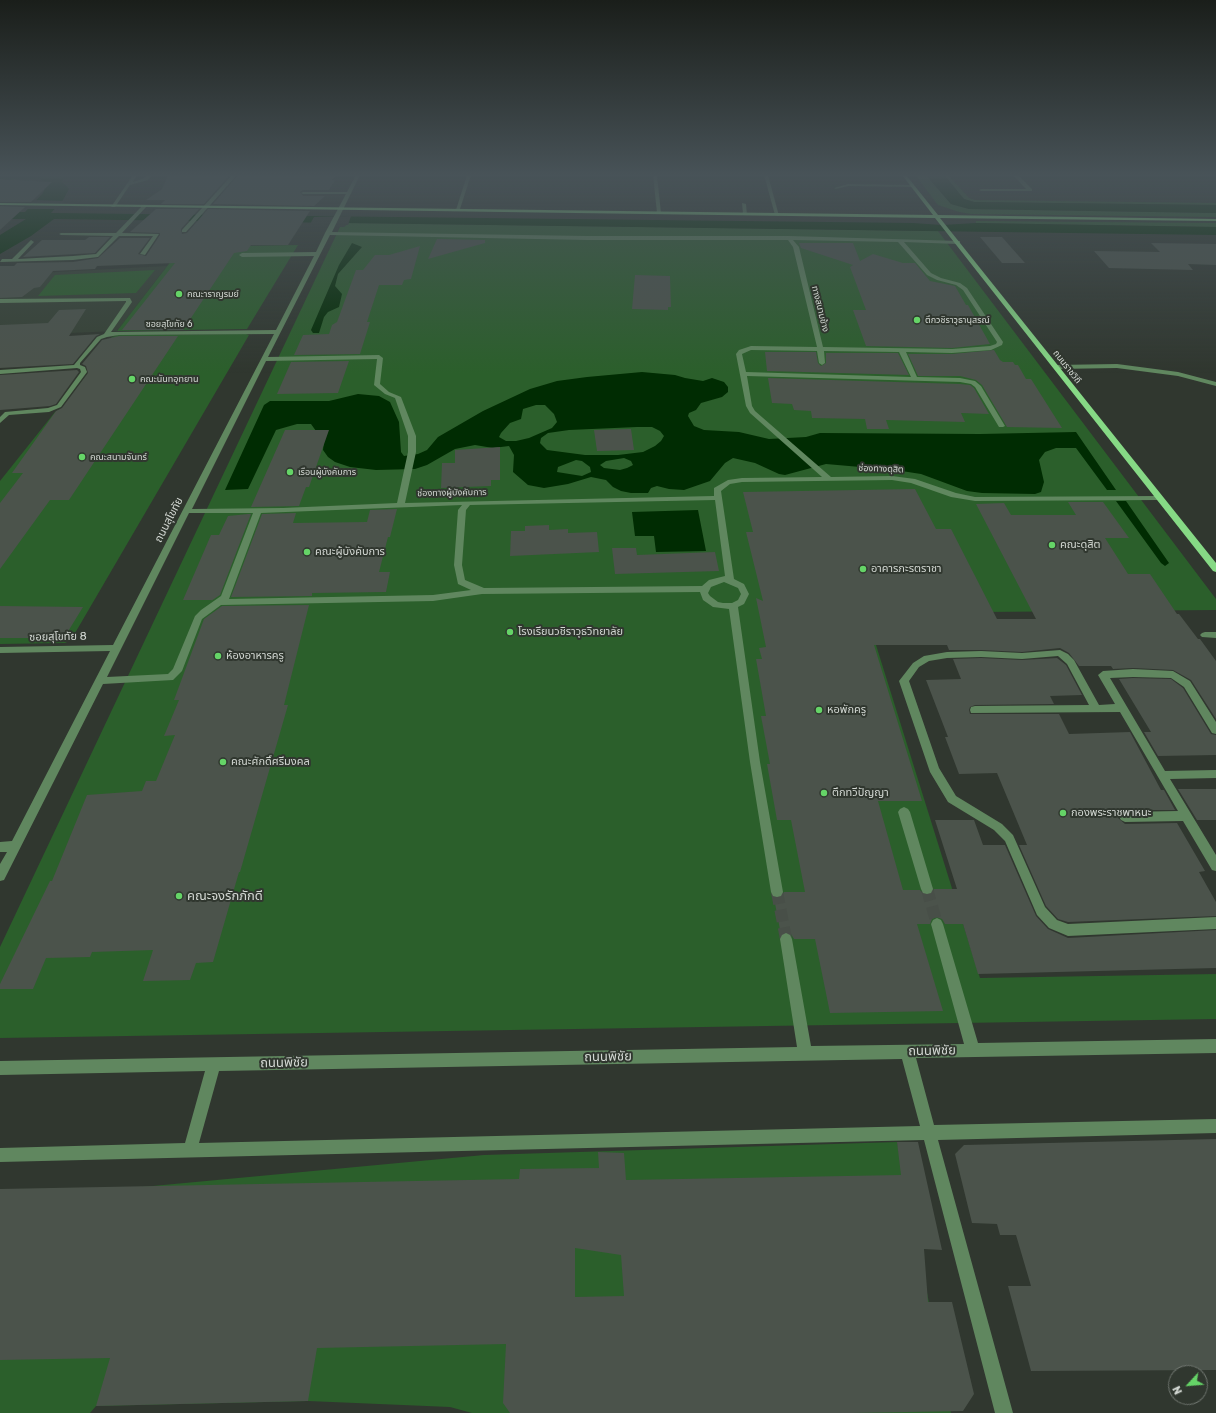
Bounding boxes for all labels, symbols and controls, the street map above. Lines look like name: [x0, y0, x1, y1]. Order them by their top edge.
street label: ทางสนามข้าง: [809, 285, 831, 333]
marker: คณะาราญรมย์: [174, 289, 184, 299]
place label: คณะาราญรมย์: [187, 289, 239, 299]
marker: ตึกวชิราวุธานุสรณ์: [912, 315, 922, 325]
place label: ตึกวชิราวุธานุสรณ์: [925, 315, 990, 325]
street label: ซอยสุโขทัย 6: [146, 319, 192, 329]
street label: ถนนราชวิถี: [1051, 348, 1083, 386]
marker: คณะนันทอุทยาน: [127, 374, 137, 384]
place label: คณะนันทอุทยาน: [140, 374, 198, 384]
marker: คณะสนามจันทร์: [77, 452, 87, 462]
place label: คณะสนามจันทร์: [90, 452, 147, 462]
street label: ช่องทางดุสิต: [858, 463, 904, 475]
marker: เรือนผู้บังคับการ: [285, 467, 295, 477]
place label: เรือนผู้บังคับการ: [298, 467, 356, 477]
street label: ช่องทางผู้บังคับการ: [417, 487, 487, 499]
street label: ถนนสุโขทัย: [152, 495, 186, 545]
place label: คณะดุสิต: [1060, 538, 1101, 552]
marker: คณะดุสิต: [1047, 540, 1057, 550]
place label: คณะผู้บังคับการ: [315, 545, 385, 559]
marker: คณะผู้บังคับการ: [302, 547, 312, 557]
place label: อาคารภะรตราชา: [871, 562, 941, 576]
marker: อาคารภะรตราชา: [858, 564, 868, 574]
place label: โรงเรียนวชิราวุธวิทยาลัย: [518, 625, 623, 639]
marker: โรงเรียนวชิราวุธวิทยาลัย: [505, 627, 515, 637]
street label: ซอยสุโขทัย 8: [29, 630, 87, 644]
place label: ห้องอาหารครู: [226, 649, 284, 663]
marker: ห้องอาหารครู: [213, 651, 223, 661]
place label: หอพักครู: [827, 703, 866, 717]
marker: หอพักครู: [814, 705, 824, 715]
place label: คณะศักดิ์ศรีมงคล: [231, 755, 310, 769]
marker: คณะศักดิ์ศรีมงคล: [218, 757, 228, 767]
place label: ตึกทวีปัญญา: [832, 786, 889, 800]
marker: ตึกทวีปัญญา: [819, 788, 829, 798]
place label: กองพระราชพาหนะ: [1071, 806, 1151, 820]
marker: กองพระราชพาหนะ: [1058, 808, 1068, 818]
place label: คณะจงรักภักดี: [187, 888, 263, 904]
marker: คณะจงรักภักดี: [174, 891, 184, 901]
street label: ถนนพิชัย: [908, 1043, 956, 1059]
street label: ถนนพิชัย: [584, 1049, 632, 1065]
street label: ถนนพิชัย: [260, 1055, 308, 1071]
north arrow: [1168, 1365, 1208, 1405]
text: N: [1170, 1384, 1185, 1396]

